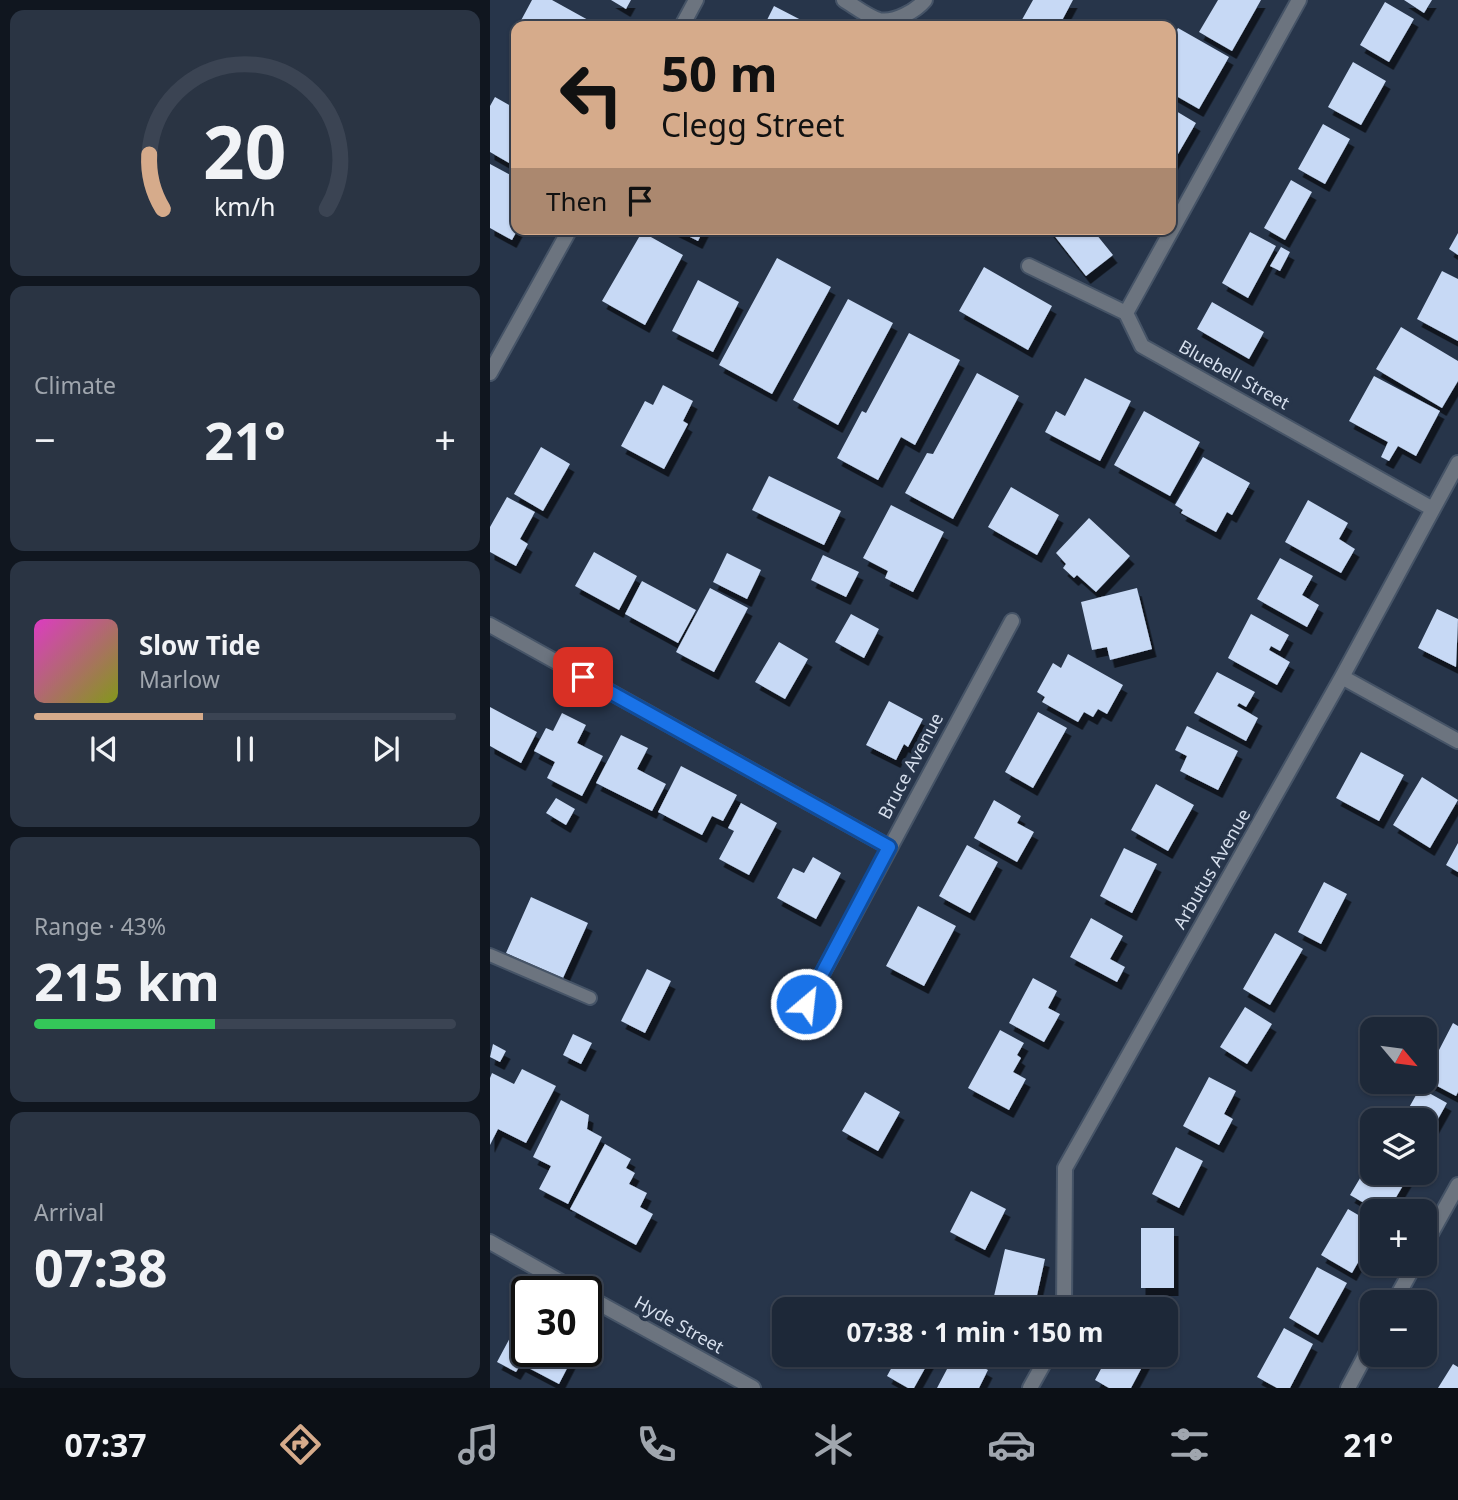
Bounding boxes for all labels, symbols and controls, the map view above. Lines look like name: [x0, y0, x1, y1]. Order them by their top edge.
text: 50 m: [661, 40, 778, 106]
icon: left: [546, 49, 637, 140]
text: 20: [203, 101, 287, 200]
text: Clegg Street: [661, 103, 845, 146]
icon: arrive: [621, 182, 659, 220]
text: Then: [546, 183, 607, 219]
text: km/h: [214, 189, 276, 223]
street label: Bluebell Street: [1175, 334, 1295, 415]
text: Climate: [34, 369, 116, 401]
text: 21°: [204, 404, 286, 475]
text: −: [34, 413, 56, 465]
text: +: [434, 413, 456, 465]
text: Slow Tide: [139, 627, 261, 663]
pin: [553, 647, 613, 707]
icon: arrive: [564, 658, 602, 696]
text: Marlow: [139, 663, 220, 695]
street label: Bruce Avenue: [872, 708, 948, 823]
icon: previous: [85, 730, 123, 768]
icon: pause: [226, 730, 264, 768]
icon: next: [367, 730, 405, 768]
street label: Arbutus Avenue: [1167, 804, 1255, 933]
text: Range · 43%: [34, 910, 166, 942]
text: 215 km: [34, 945, 220, 1016]
position arrow: [769, 967, 843, 1041]
north arrow: [1360, 1017, 1437, 1094]
map controls: [1360, 1017, 1437, 1367]
button: layers: [1360, 1108, 1437, 1185]
text: Arrival: [34, 1196, 104, 1228]
button: +: [1360, 1199, 1437, 1276]
text: 07:38: [34, 1231, 168, 1302]
speed limit sign: 30: [511, 1276, 602, 1367]
street label: Hyde Street: [631, 1290, 729, 1359]
button: −: [1360, 1290, 1437, 1367]
text: 07:38 · 1 min · 150 m: [847, 1314, 1103, 1350]
icon: directions: [276, 1420, 325, 1469]
icon: music: [454, 1420, 503, 1469]
icon: phone: [632, 1420, 681, 1469]
icon: climate: [809, 1420, 858, 1469]
icon: car: [987, 1420, 1036, 1469]
icon: filters: [1165, 1420, 1214, 1469]
text: 07:37: [64, 1423, 147, 1466]
text: 21°: [1343, 1423, 1393, 1466]

